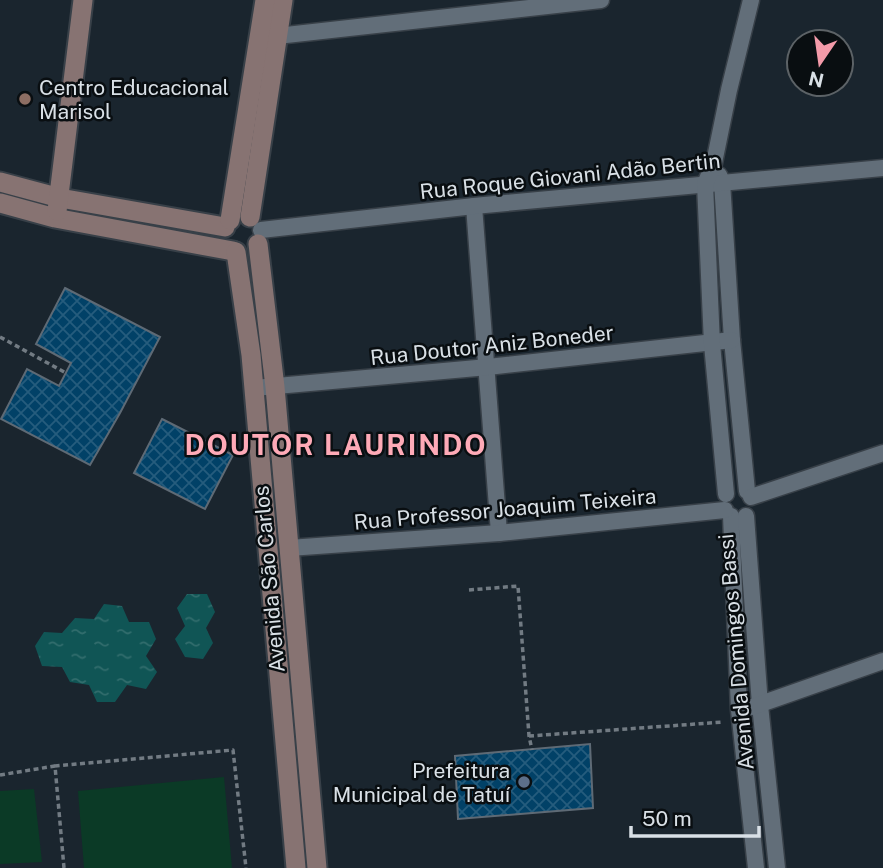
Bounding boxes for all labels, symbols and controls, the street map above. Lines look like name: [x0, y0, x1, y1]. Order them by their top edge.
north arrow: [785, 28, 855, 98]
text: N: [806, 67, 826, 92]
place label: Centro Educacional Marisol: [39, 75, 229, 124]
marker: Centro Educacional Marisol: [17, 91, 33, 107]
street label: Rua Roque Giovani Adão Bertin: [418, 148, 722, 204]
street label: Rua Doutor Aniz Boneder: [369, 320, 615, 370]
district label: DOUTOR LAURINDO: [184, 428, 488, 461]
street label: Rua Professor Joaquim Teixeira: [353, 483, 657, 535]
street label: Avenida São Carlos: [248, 485, 290, 673]
street label: Avenida Domingos Bassi: [713, 533, 759, 771]
place label: Prefeitura Municipal de Tatuí: [333, 758, 511, 807]
marker: Prefeitura Municipal de Tatuí: [516, 774, 532, 790]
scale bar: [631, 794, 759, 838]
text: 50 m: [642, 806, 692, 831]

